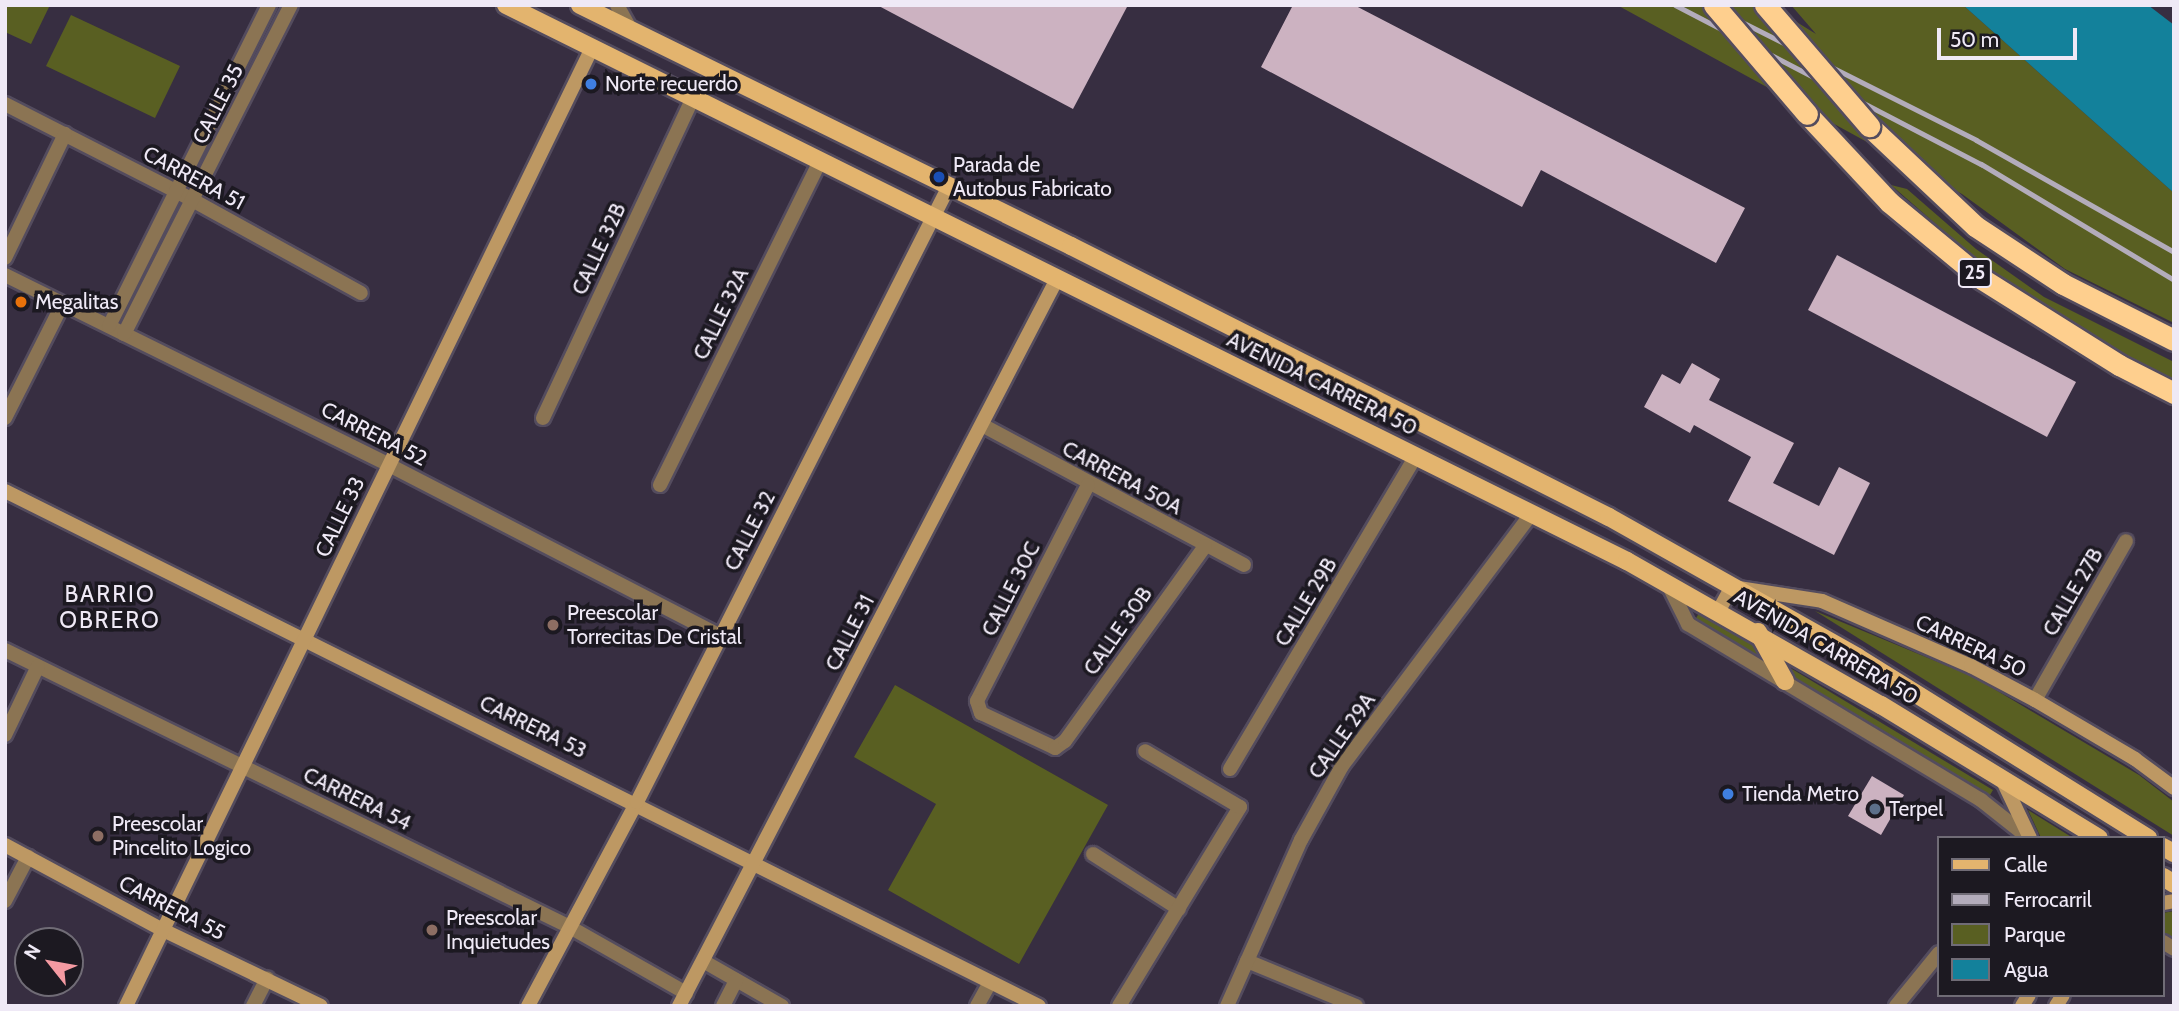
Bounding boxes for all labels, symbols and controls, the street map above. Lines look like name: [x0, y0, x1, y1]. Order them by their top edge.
scale bar: [1941, 14, 2081, 58]
text: 50 m: [1950, 27, 1999, 52]
street label: CALLE 35: [187, 60, 249, 148]
place label: Norte recuerdo: [605, 71, 738, 97]
marker: Norte recuerdo: [583, 76, 599, 92]
street label: CARRERA 51: [139, 141, 249, 215]
place label: Parada de Autobus Fabricato: [953, 152, 1112, 202]
marker: Parada de Autobus Fabricato: [931, 169, 947, 185]
street label: CALLE 32B: [567, 199, 631, 299]
road number: 25: [1958, 258, 1993, 288]
street label: CALLE 32A: [688, 264, 754, 364]
place label: Megalitas: [35, 289, 118, 315]
marker: Megalitas: [13, 294, 29, 310]
street label: AVENIDA CARRERA 50: [1223, 327, 1421, 441]
street label: CARRERA 52: [317, 397, 431, 471]
street label: CARRERA 50A: [1058, 436, 1186, 520]
street label: CALLE 33: [310, 473, 370, 561]
street label: CALLE 32: [719, 487, 781, 575]
street label: CALLE 30C: [977, 538, 1045, 640]
street label: CALLE 27B: [2038, 544, 2108, 640]
street label: CALLE 29B: [1270, 553, 1342, 651]
district label: BARRIO OBRERO: [60, 580, 160, 634]
street label: CALLE 30B: [1078, 582, 1158, 680]
street label: AVENIDA CARRERA 50: [1729, 584, 1923, 710]
street label: CALLE 31: [820, 591, 880, 675]
place label: Preescolar Torrecitas De Cristal: [567, 600, 742, 650]
street label: CARRERA 50: [1912, 609, 2030, 683]
marker: Preescolar Torrecitas De Cristal: [545, 617, 561, 633]
street label: CALLE 29A: [1303, 688, 1381, 784]
street label: CARRERA 53: [475, 690, 591, 764]
street label: CARRERA 54: [299, 762, 415, 836]
place label: Tienda Metro: [1742, 781, 1859, 807]
marker: Tienda Metro: [1720, 786, 1736, 802]
place label: Terpel: [1889, 796, 1943, 822]
marker: Terpel: [1867, 801, 1883, 817]
place label: Preescolar Pincelito Logico: [112, 811, 251, 861]
marker: Preescolar Pincelito Logico: [90, 828, 106, 844]
legend: [1938, 836, 2165, 997]
text: Calle: [2004, 852, 2048, 877]
street label: CARRERA 55: [115, 870, 229, 946]
text: Ferrocarril: [2004, 887, 2092, 912]
place label: Preescolar Inquietudes: [446, 905, 550, 955]
marker: Preescolar Inquietudes: [424, 922, 440, 938]
text: Parque: [2004, 922, 2066, 947]
north arrow: [14, 927, 84, 997]
text: N: [19, 940, 46, 964]
text: Agua: [2004, 957, 2048, 982]

